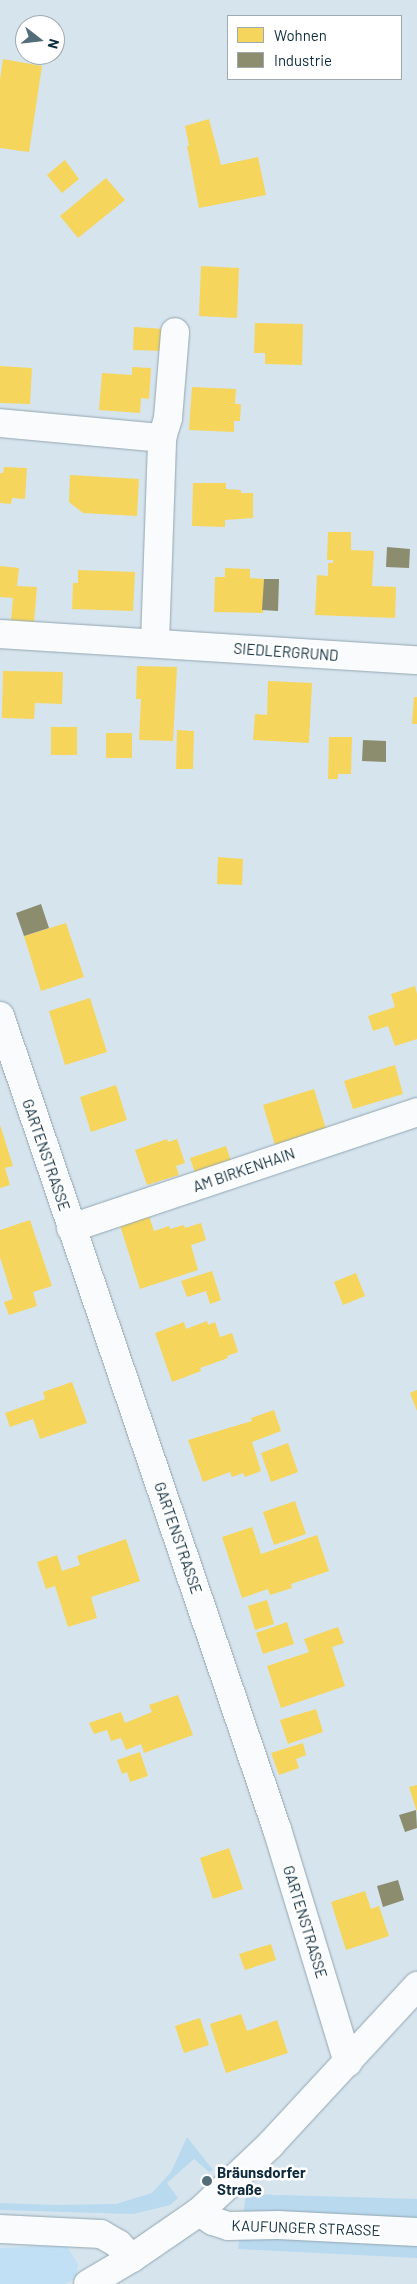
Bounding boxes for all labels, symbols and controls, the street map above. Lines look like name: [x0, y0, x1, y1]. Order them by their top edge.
north arrow: [15, 15, 65, 65]
legend: [227, 15, 402, 80]
text: Wohnen: [274, 26, 327, 44]
text: N: [44, 37, 63, 51]
text: Industrie: [274, 51, 332, 69]
street label: SIEDLERGRUND: [233, 639, 339, 665]
street label: GARTENSTRASSE: [18, 1097, 74, 1213]
street label: AM BIRKENHAIN: [191, 1144, 297, 1196]
street label: GARTENSTRASSE: [150, 1480, 206, 1596]
street label: GARTENSTRASSE: [279, 1863, 331, 1981]
place label: Bräunsdorfer Straße: [217, 2163, 306, 2198]
marker: Bräunsdorfer Straße: [201, 2175, 213, 2187]
street label: KAUFUNGER STRASSE: [231, 2216, 381, 2240]

